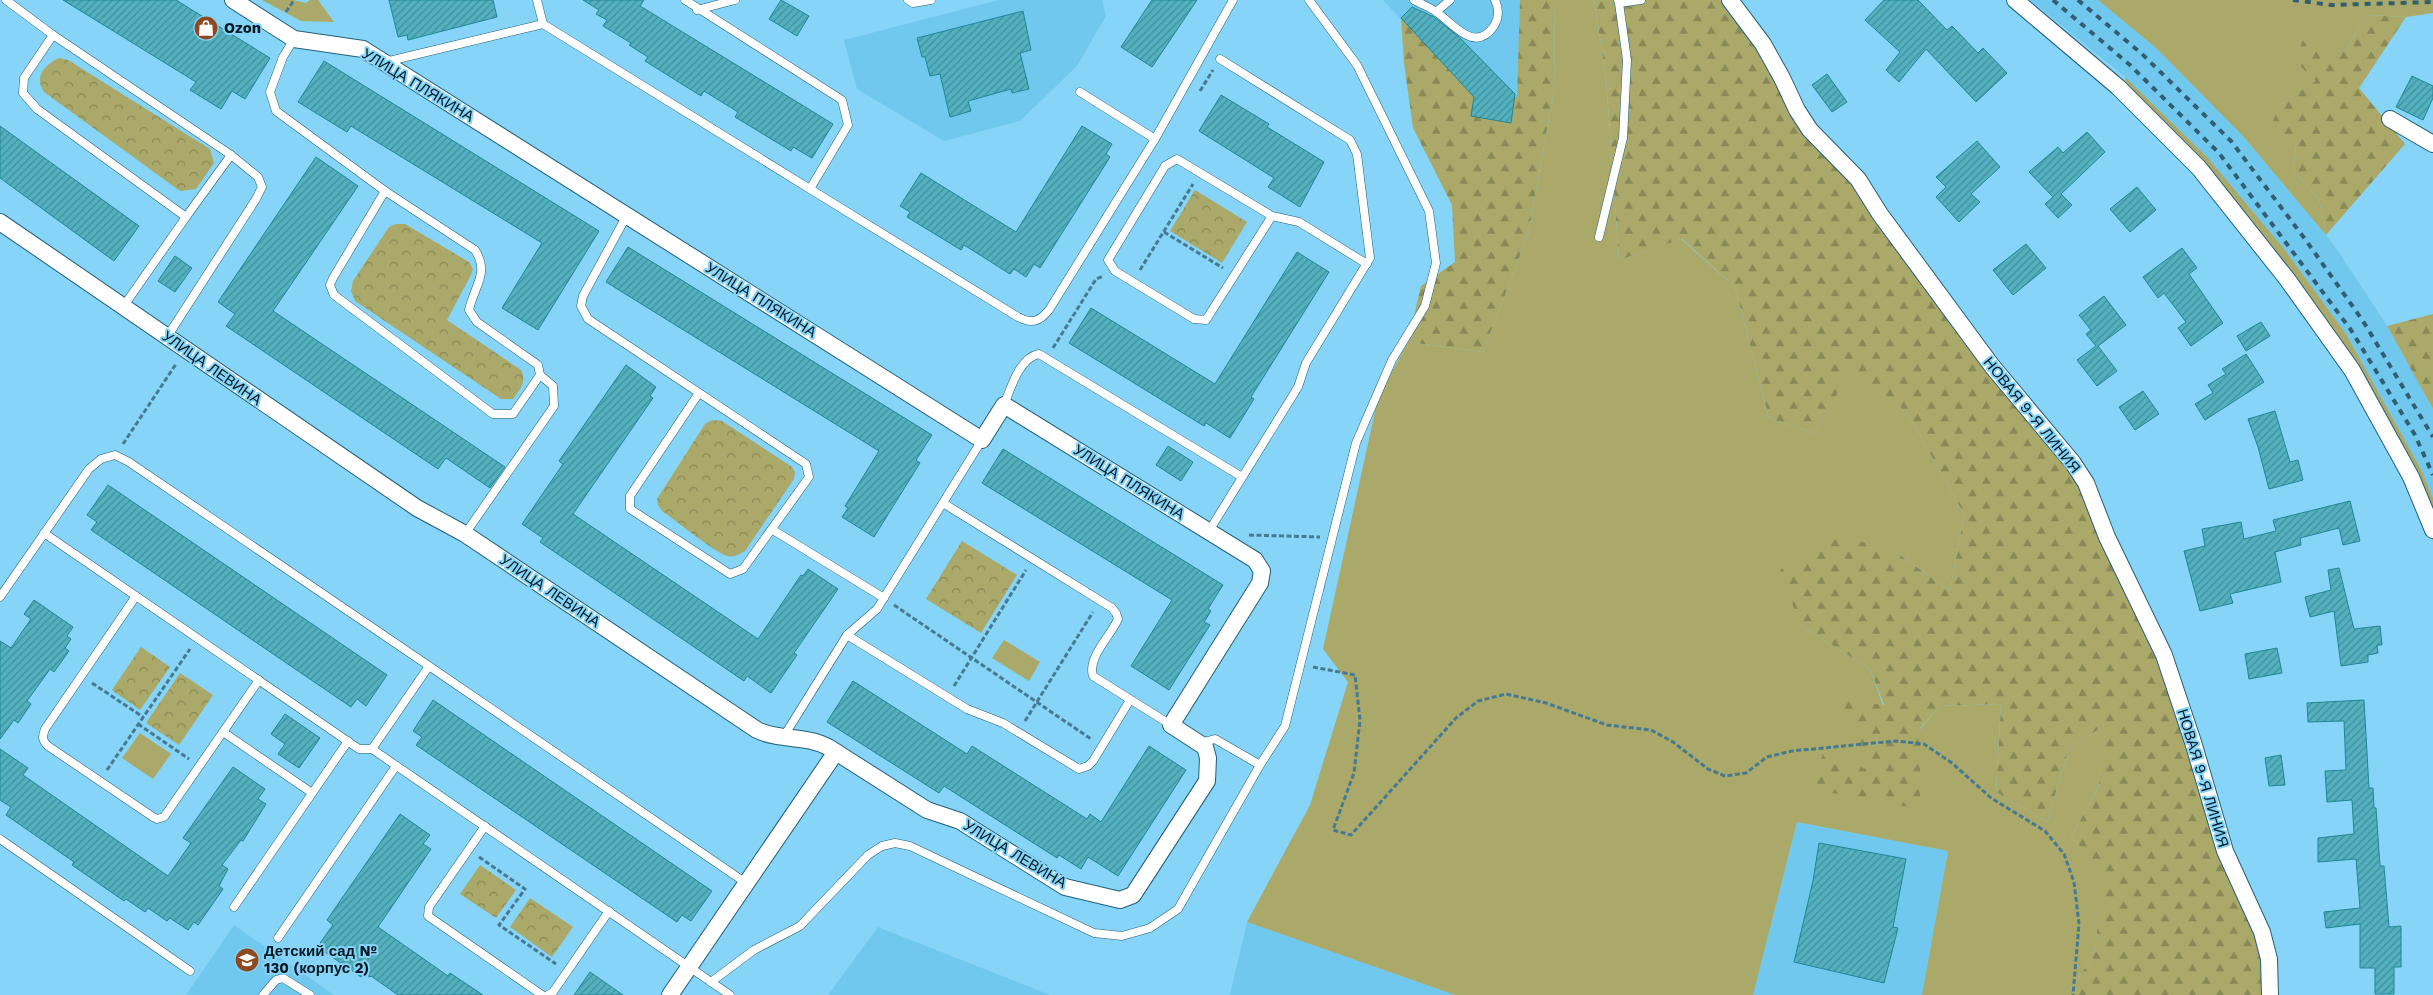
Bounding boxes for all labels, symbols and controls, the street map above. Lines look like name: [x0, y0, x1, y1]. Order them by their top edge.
shop icon: Ozon: [193, 15, 219, 41]
place label: Ozon: [224, 19, 261, 37]
street label: УЛИЦА ПЛЯКИНА: [359, 44, 477, 126]
street label: УЛИЦА ПЛЯКИНА: [702, 259, 820, 341]
street label: УЛИЦА ЛЕВИНА: [159, 327, 265, 409]
street label: НОВАЯ 9-Я ЛИНИЯ: [1980, 353, 2084, 477]
street label: УЛИЦА ПЛЯКИНА: [1070, 441, 1188, 523]
street label: УЛИЦА ЛЕВИНА: [496, 551, 604, 631]
street label: НОВАЯ 9-Я ЛИНИЯ: [2173, 707, 2233, 849]
street label: УЛИЦА ЛЕВИНА: [960, 816, 1070, 892]
place label: Детский сад № 130 (корпус 2): [264, 942, 377, 977]
school or university icon: Детский сад № 130 (корпус 2): [234, 947, 260, 973]

